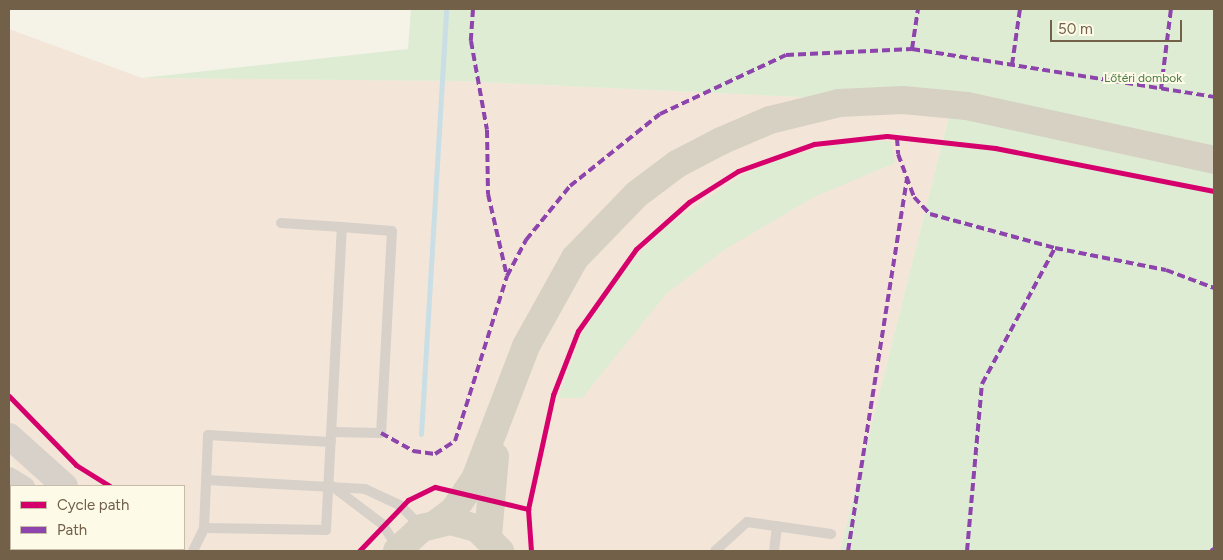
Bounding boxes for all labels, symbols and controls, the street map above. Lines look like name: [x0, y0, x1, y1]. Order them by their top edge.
scale bar: [1053, 10, 1186, 42]
text: 50 m: [1058, 20, 1093, 38]
park label: Lőtéri dombok: [1104, 72, 1182, 86]
legend: [10, 485, 185, 550]
text: Cycle path: [57, 496, 129, 514]
text: Path: [57, 521, 87, 539]

